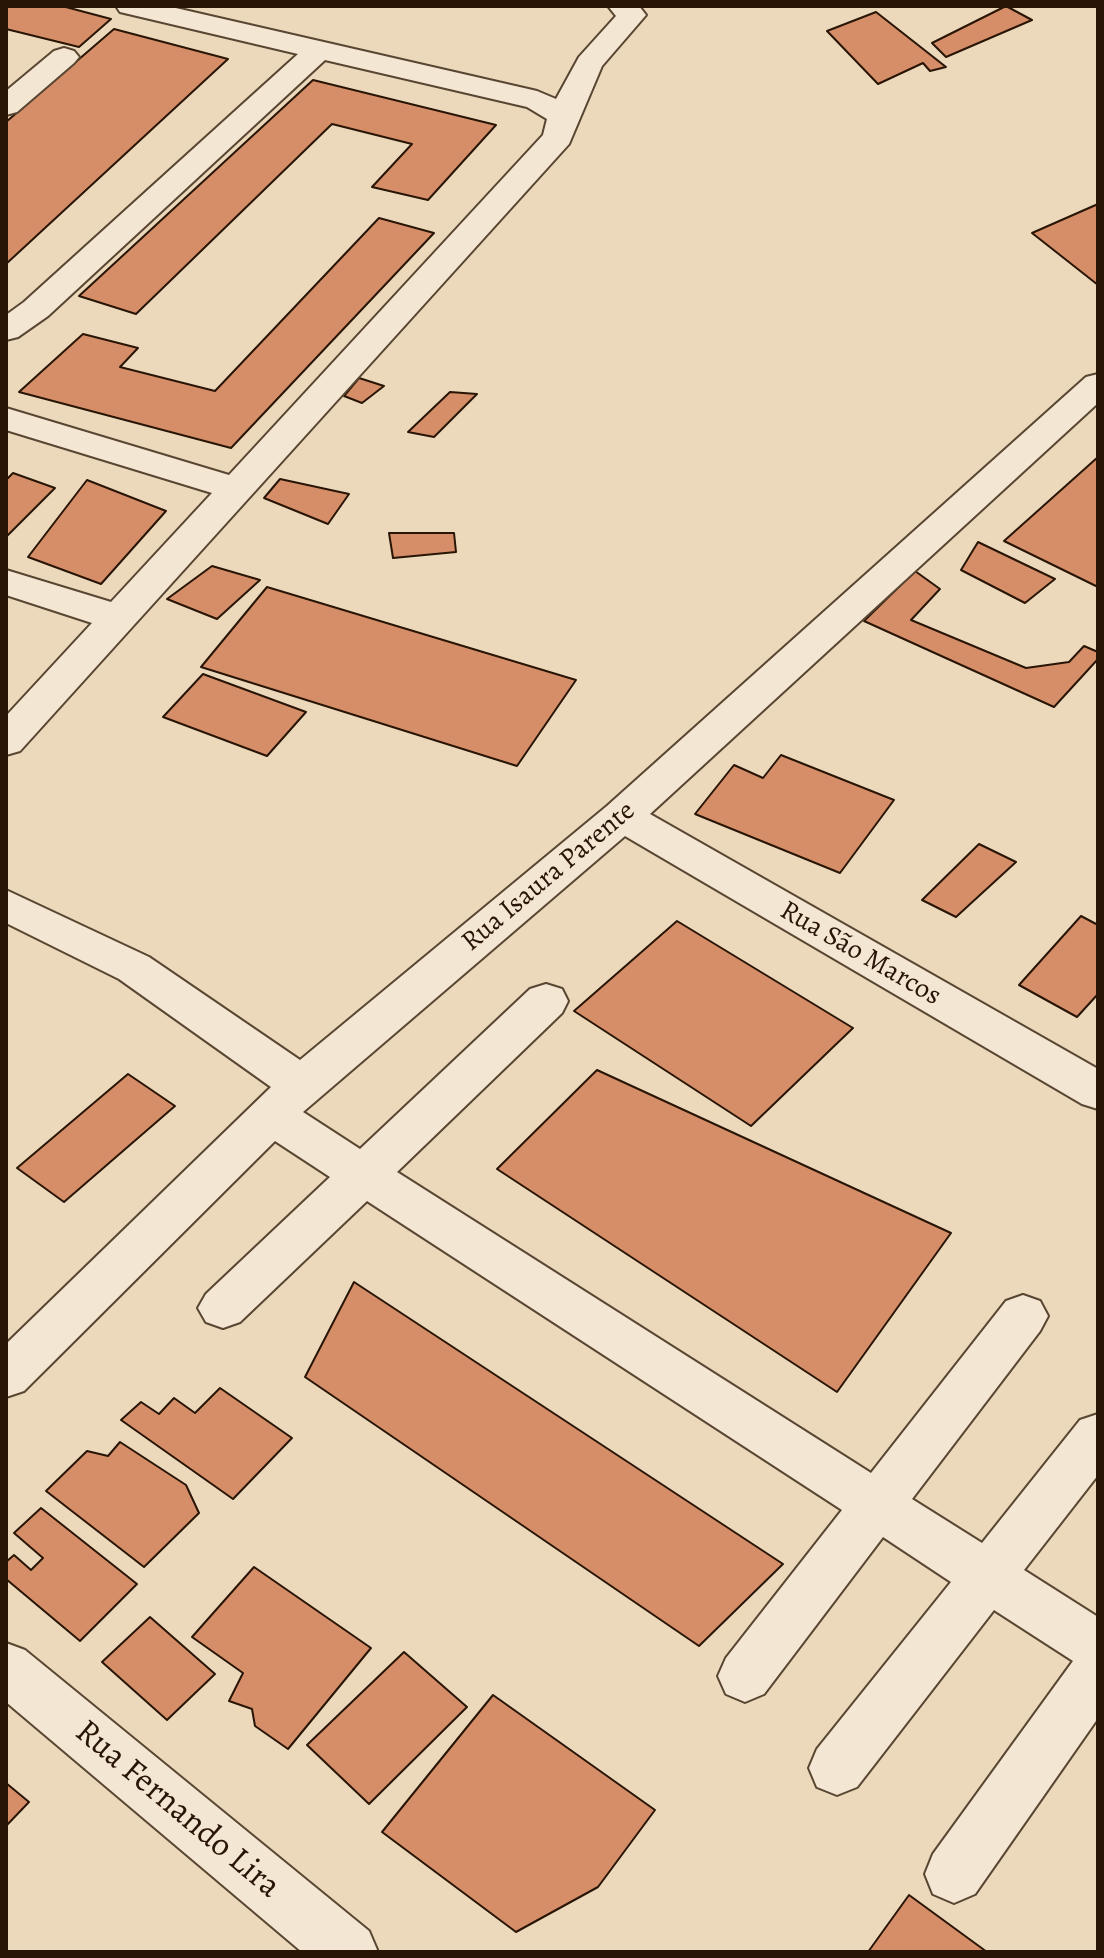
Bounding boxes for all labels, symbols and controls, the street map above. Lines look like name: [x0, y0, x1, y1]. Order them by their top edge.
street label: Rua Isaura Parente: [455, 795, 643, 959]
street label: Rua São Marcos: [773, 894, 947, 1014]
street label: Rua Fernando Lira: [66, 1712, 288, 1908]

